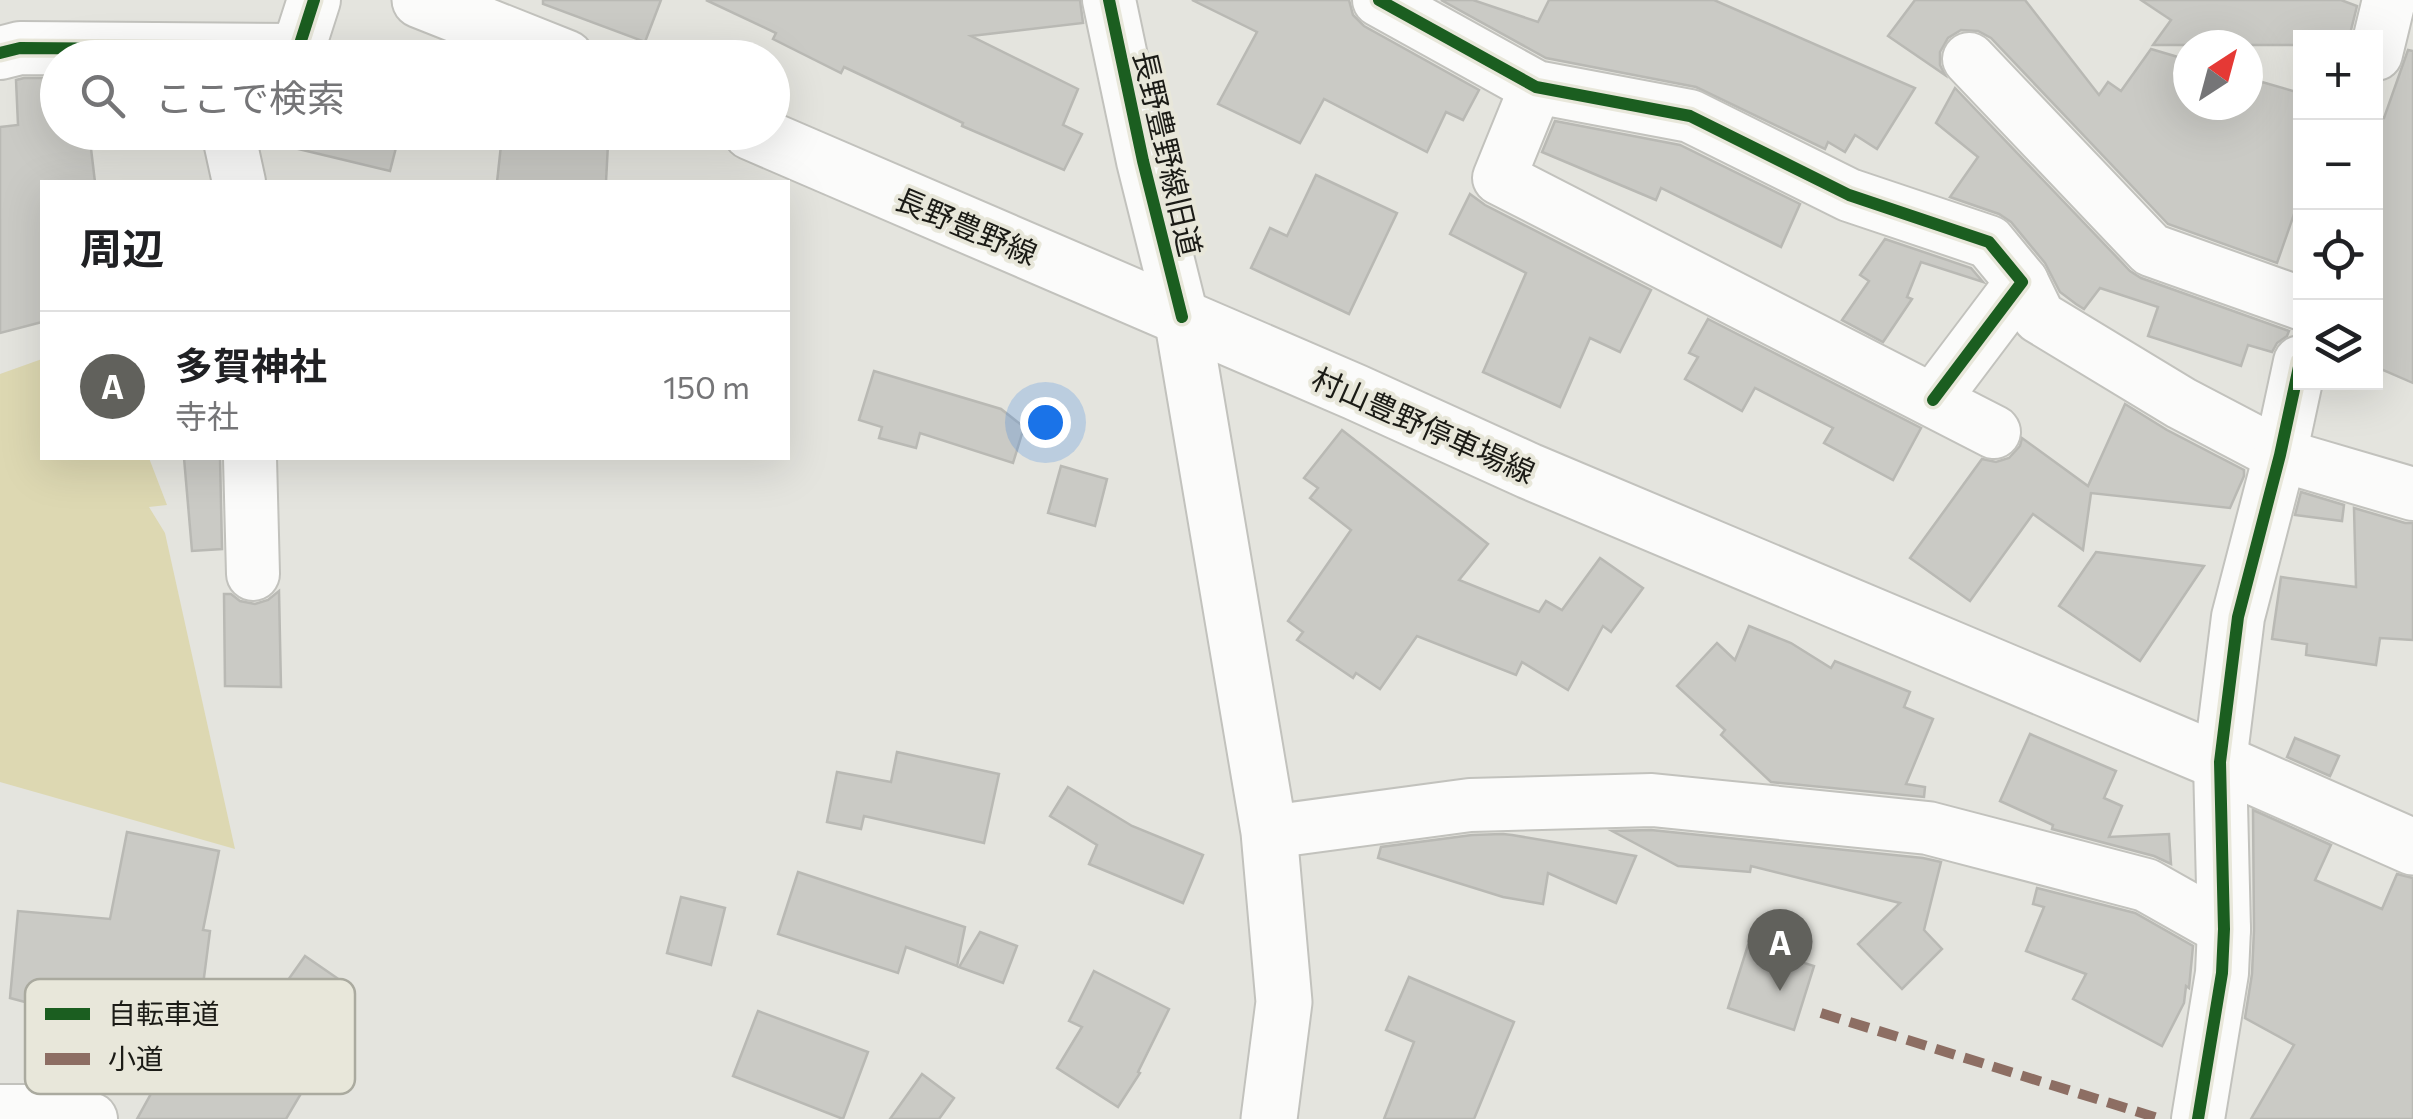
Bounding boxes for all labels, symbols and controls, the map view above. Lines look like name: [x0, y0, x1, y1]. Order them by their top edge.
north arrow: [2173, 30, 2263, 120]
map controls: [2293, 30, 2383, 390]
button: +: [2293, 30, 2383, 120]
search box: [40, 40, 790, 150]
street label: 長野豊野線旧道: [1127, 47, 1211, 259]
icon: search: [75, 68, 130, 123]
text: ここで検索: [155, 73, 345, 120]
button: −: [2293, 120, 2383, 210]
street label: 長野豊野線: [891, 179, 1043, 271]
button: locate: [2293, 210, 2383, 300]
text: 周辺: [80, 221, 164, 273]
button: layers: [2293, 300, 2383, 390]
text: 多賀神社: [175, 341, 327, 388]
street label: 村山豊野停車場線: [1307, 358, 1541, 490]
text: A: [101, 366, 124, 406]
text: 150 m: [663, 366, 750, 406]
text: 寺社: [175, 395, 239, 435]
your location: [1020, 397, 1071, 448]
pin: A: [1748, 908, 1812, 991]
legend: [25, 979, 355, 1094]
text: 自転車道: [108, 996, 220, 1030]
text: 小道: [108, 1041, 164, 1075]

